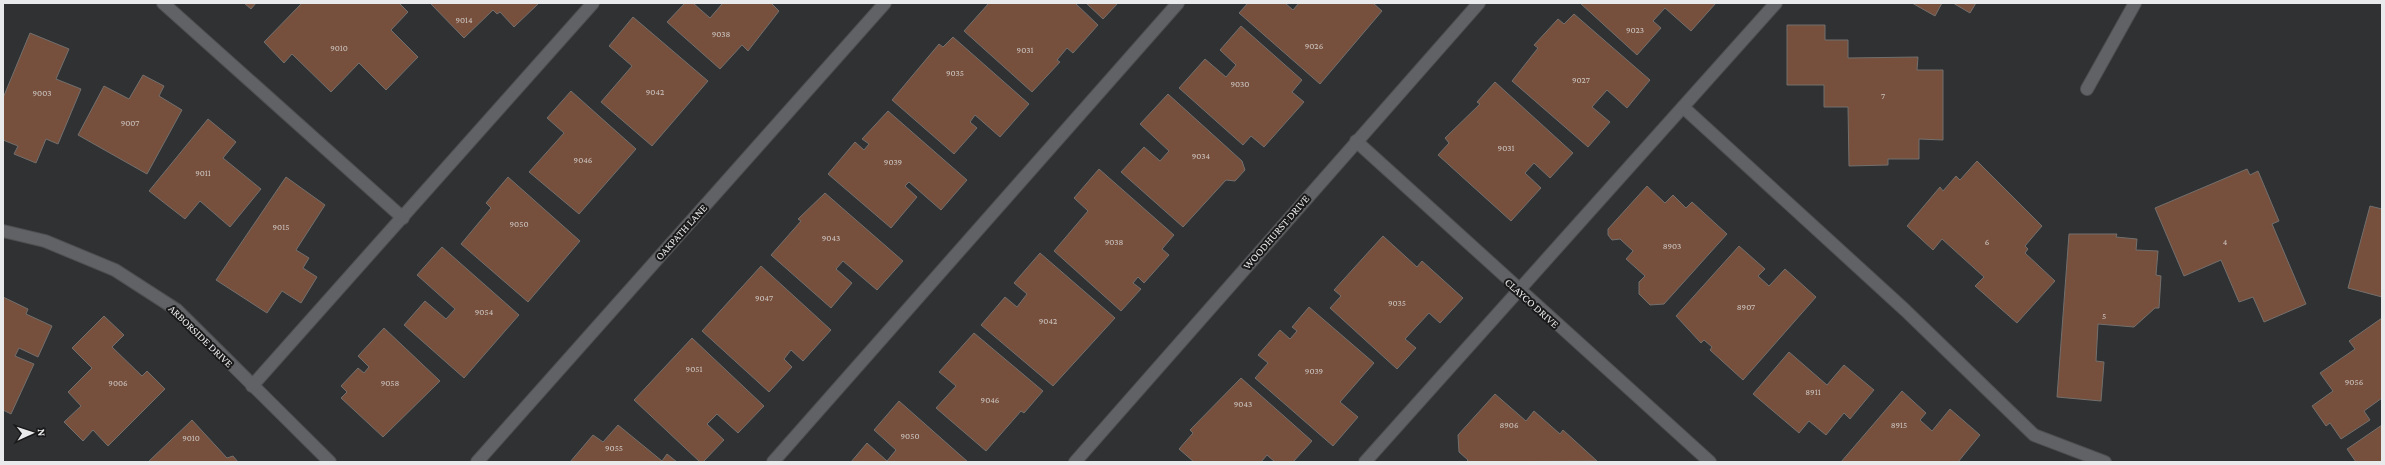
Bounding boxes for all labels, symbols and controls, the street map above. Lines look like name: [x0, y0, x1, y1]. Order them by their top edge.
house number: 9014: [455, 15, 473, 25]
house number: 9023: [1626, 25, 1644, 35]
house number: 9038: [712, 29, 730, 39]
house number: 9026: [1305, 41, 1324, 51]
house number: 9010: [330, 43, 348, 53]
house number: 9031: [1017, 45, 1033, 55]
house number: 9035: [946, 68, 964, 78]
house number: 9027: [1572, 75, 1590, 85]
house number: 9030: [1231, 79, 1249, 89]
house number: 9042: [646, 87, 664, 97]
house number: 9003: [33, 88, 51, 98]
house number: 7: [1881, 91, 1885, 101]
house number: 9007: [121, 118, 139, 128]
house number: 9031: [1498, 143, 1514, 153]
house number: 9034: [1192, 151, 1211, 161]
house number: 9046: [574, 155, 593, 165]
house number: 9039: [884, 157, 903, 167]
house number: 9011: [195, 168, 211, 178]
street label: WOODHURST DRIVE: [1240, 192, 1312, 272]
street label: OAKPATH LANE: [653, 202, 709, 262]
house number: 9050: [510, 219, 529, 229]
house number: 9015: [273, 222, 289, 232]
house number: 9043: [822, 233, 840, 243]
house number: 9038: [1105, 237, 1123, 247]
house number: 6: [1985, 237, 1990, 247]
house number: 4: [2223, 237, 2228, 247]
house number: 8903: [1663, 241, 1681, 251]
street label: CLAYCO DRIVE: [1503, 276, 1561, 330]
house number: 9047: [755, 293, 773, 303]
house number: 9035: [1388, 298, 1406, 308]
street label: ARBORSIDE DRIVE: [166, 302, 236, 370]
house number: 8907: [1737, 302, 1755, 312]
house number: 9054: [475, 307, 494, 317]
house number: 5: [2102, 311, 2106, 321]
house number: 9042: [1039, 316, 1057, 326]
house number: 9051: [686, 364, 702, 374]
house number: 9039: [1305, 366, 1324, 376]
house number: 9056: [2345, 377, 2364, 387]
house number: 9006: [108, 378, 128, 388]
house number: 9058: [381, 378, 400, 388]
house number: 8911: [1805, 387, 1821, 397]
house number: 9046: [981, 395, 1000, 405]
house number: 9043: [1234, 399, 1252, 409]
north arrow: [12, 413, 52, 453]
house number: 8906: [1500, 420, 1519, 430]
house number: 8915: [1891, 420, 1907, 430]
text: N: [36, 428, 48, 437]
house number: 9050: [901, 431, 920, 441]
house number: 9010: [182, 433, 200, 443]
house number: 9055: [605, 443, 623, 453]

